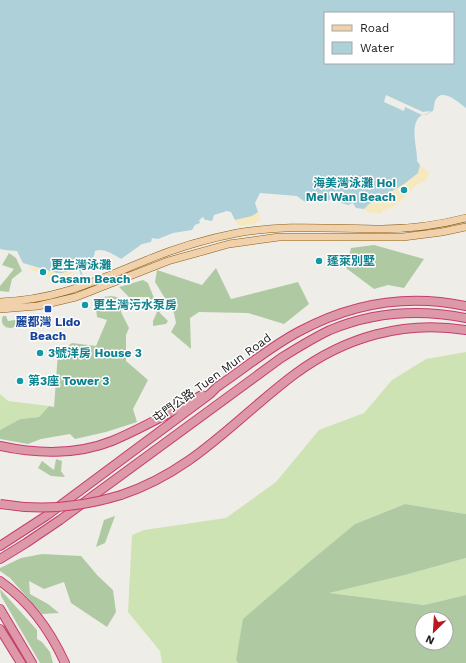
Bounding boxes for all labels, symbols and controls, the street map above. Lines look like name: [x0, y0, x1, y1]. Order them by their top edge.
legend: [324, 12, 454, 64]
text: Road: [360, 21, 389, 35]
text: Water: [360, 41, 395, 55]
place label: 海美灣泳灘 Hoi Mei Wan Beach: [306, 176, 396, 204]
marker: 海美灣泳灘 Hoi Mei Wan Beach: [399, 185, 409, 195]
place label: 蓬萊別墅: [327, 254, 375, 268]
marker: 蓬萊別墅: [314, 256, 324, 266]
place label: 更生灣泳灘 Casam Beach: [51, 258, 131, 286]
marker: 更生灣泳灘 Casam Beach: [38, 267, 48, 277]
place label: 更生灣污水泵房: [93, 298, 177, 312]
marker: 更生灣污水泵房: [80, 300, 90, 310]
marker: 麗都灣 Lido Beach: [43, 304, 53, 314]
place label: 麗都灣 Lido Beach: [16, 315, 80, 343]
street label: 屯門公路 Tuen Mun Road: [150, 330, 274, 426]
place label: 3號洋房 House 3: [48, 346, 142, 360]
marker: 3號洋房 House 3: [35, 348, 45, 358]
place label: 第3座 Tower 3: [28, 374, 109, 388]
marker: 第3座 Tower 3: [15, 376, 25, 386]
north arrow: [414, 611, 454, 651]
text: N: [424, 632, 436, 647]

